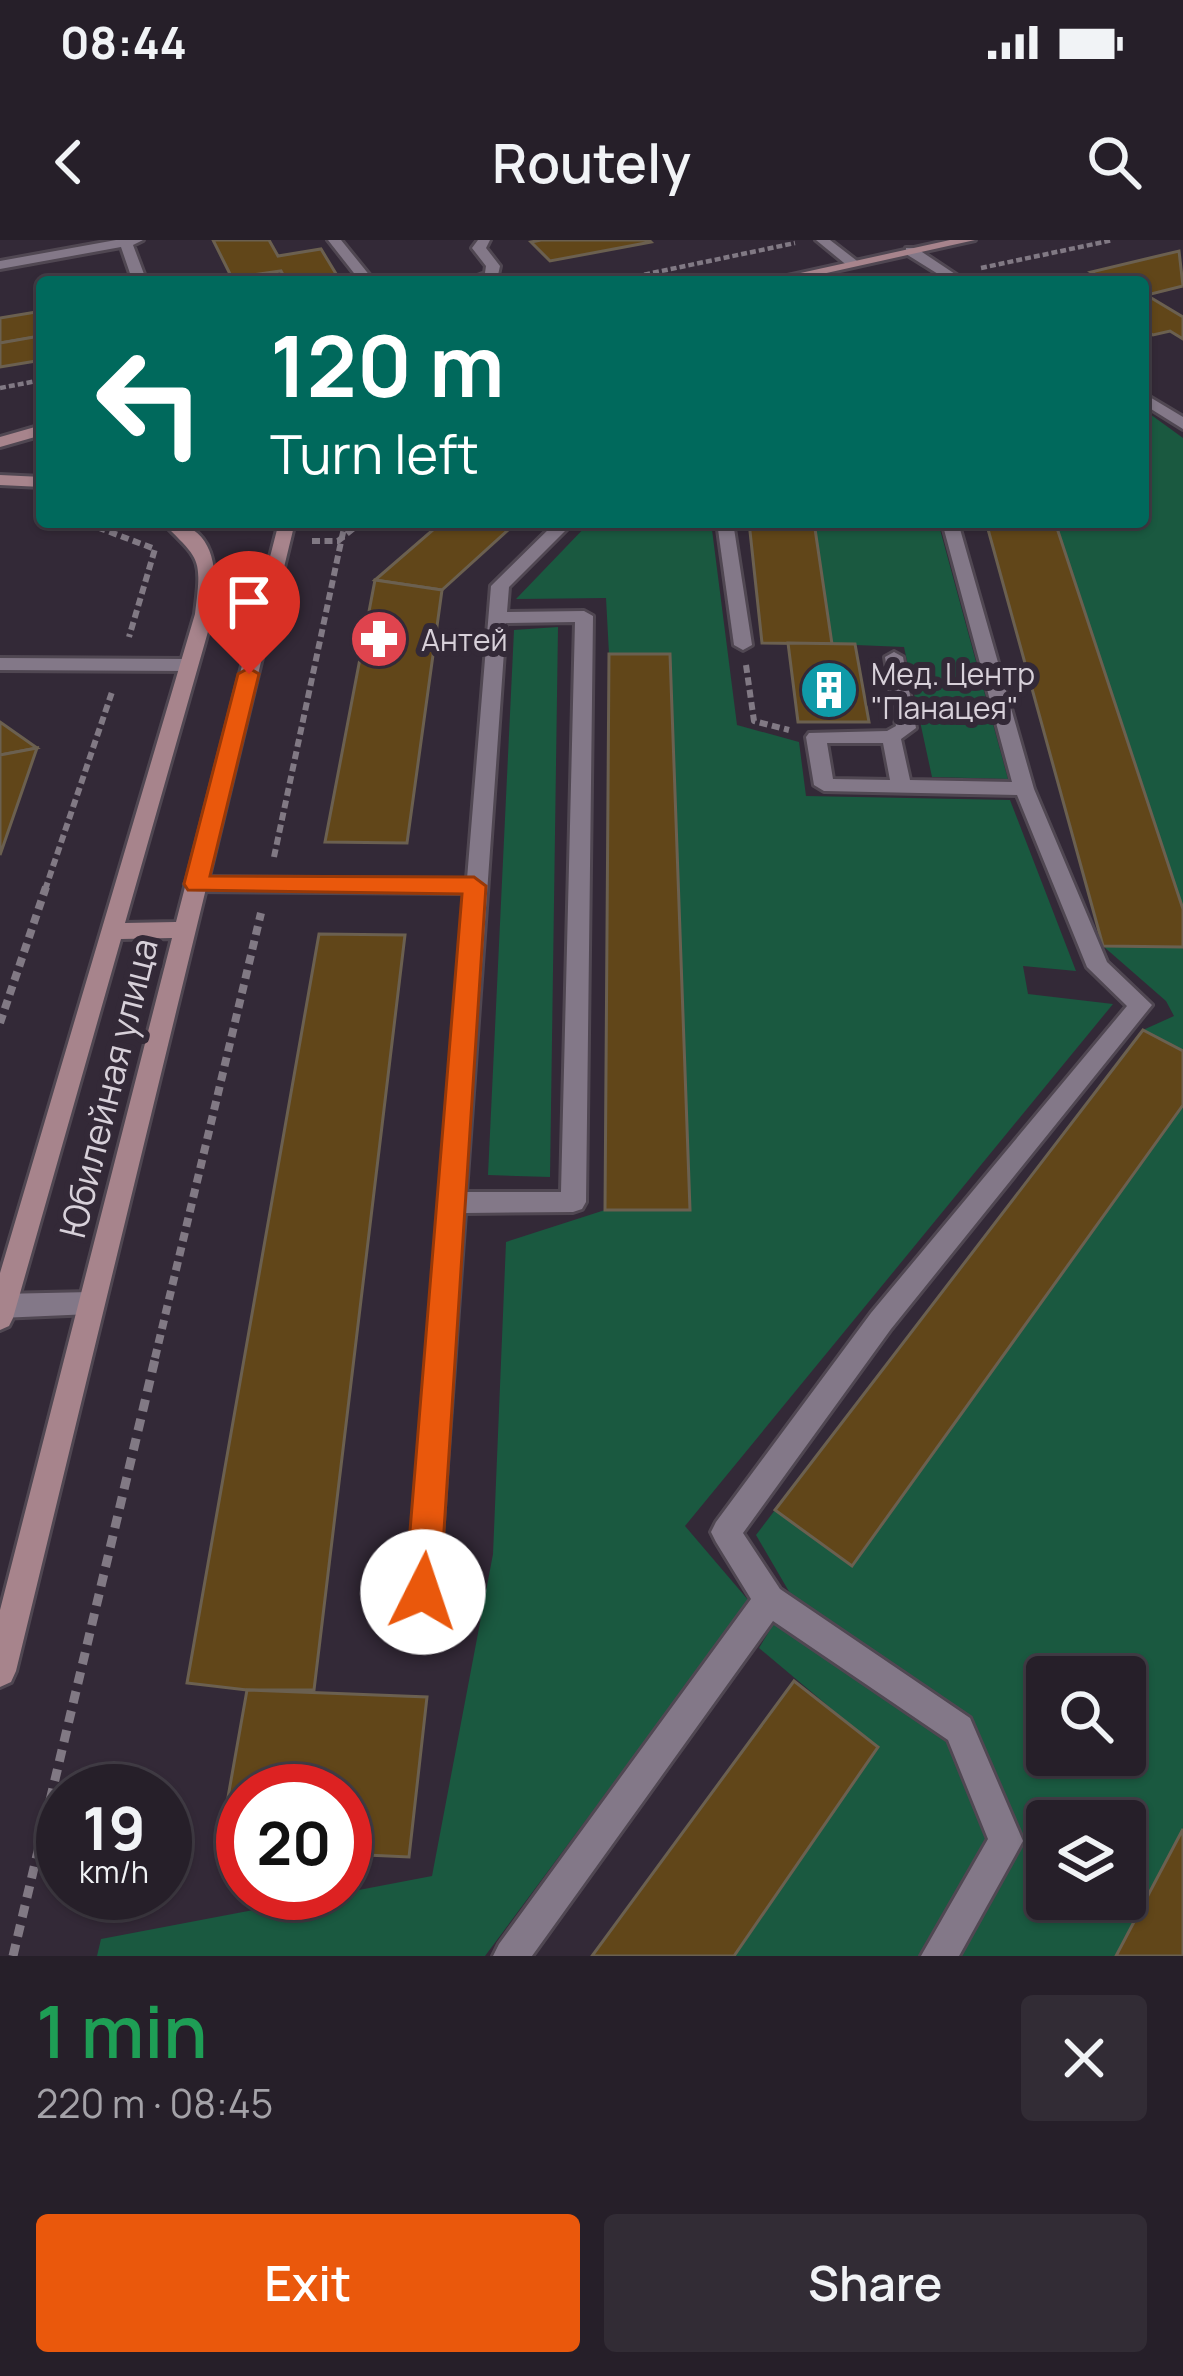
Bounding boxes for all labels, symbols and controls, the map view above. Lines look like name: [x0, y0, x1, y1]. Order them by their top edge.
text: 08:44: [60, 11, 187, 73]
text: Routely: [492, 125, 691, 199]
icon: back: [36, 129, 102, 195]
icon: search: [1081, 129, 1147, 195]
text: 120 m: [270, 307, 504, 422]
icon: left: [72, 324, 228, 480]
text: Turn left: [270, 416, 479, 490]
pin: [198, 551, 300, 674]
icon: arrive: [216, 569, 282, 635]
pharmacy icon: Антей: [348, 608, 410, 670]
place label: Антей: [421, 619, 508, 660]
place label: Мед. Центр "Панацея": [871, 653, 1035, 728]
building icon: Мед. Центр "Панацея": [798, 659, 860, 721]
street label: Юбилейная улица: [47, 933, 169, 1243]
position arrow: [360, 1529, 486, 1655]
map controls: [1026, 1656, 1146, 1920]
button: search: [1026, 1656, 1146, 1776]
speed limit sign: 20: [216, 1764, 372, 1920]
text: 19: [82, 1786, 146, 1868]
button: layers: [1026, 1800, 1146, 1920]
text: km/h: [79, 1851, 149, 1892]
text: 1 min: [36, 1981, 208, 2080]
button: close: [1021, 1995, 1147, 2121]
text: 220 m · 08:45: [36, 2076, 273, 2130]
button: Exit: [36, 2214, 580, 2352]
button: Share: [604, 2214, 1147, 2352]

